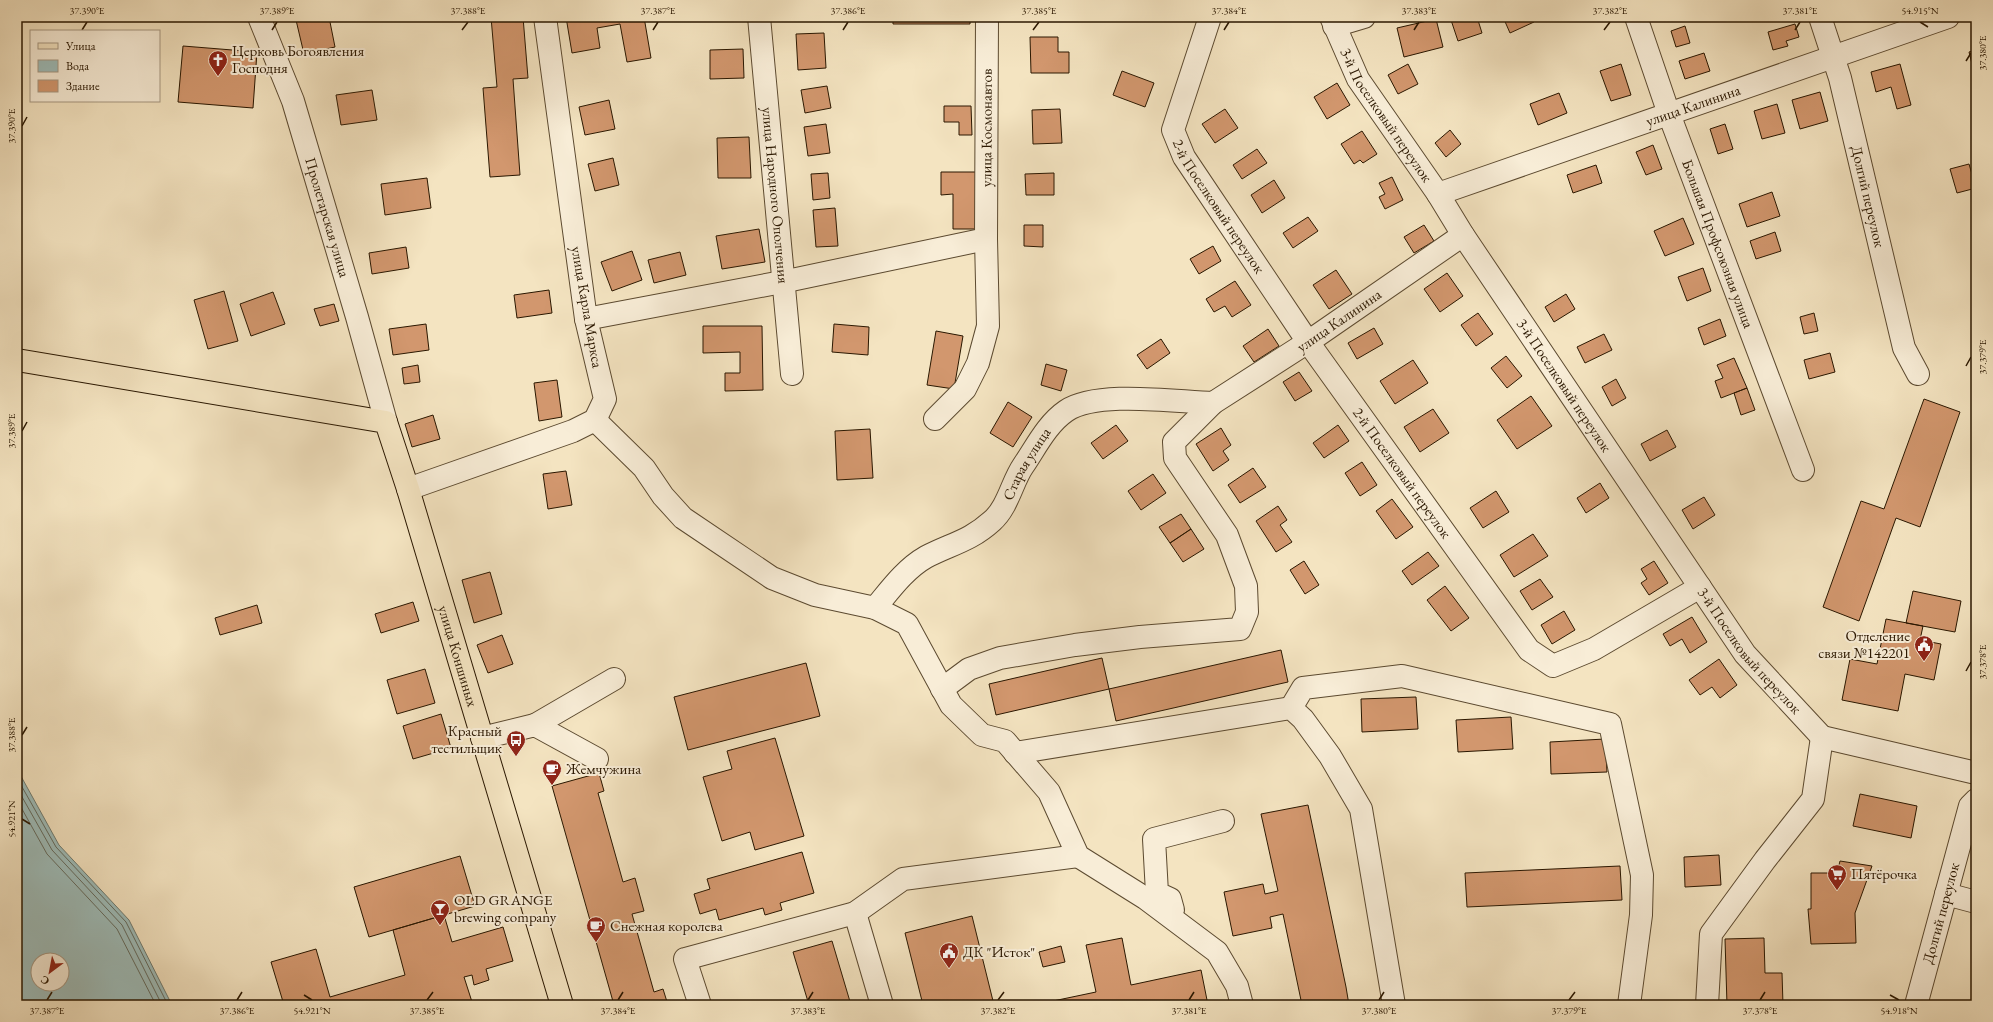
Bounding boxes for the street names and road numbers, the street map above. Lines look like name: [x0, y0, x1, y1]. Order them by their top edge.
street label: 3-й Поселковый переулок: [1337, 45, 1437, 186]
street label: улица Космонавтов: [976, 69, 996, 187]
street label: улица Калинина: [1643, 80, 1743, 130]
street label: улица Народного Ополчения: [758, 106, 794, 285]
street label: 2-й Поселковый переулок: [1169, 136, 1269, 277]
street label: Долгий переулок: [1847, 144, 1890, 249]
street label: Пролетарская улица: [301, 155, 355, 279]
street label: Большая Профсоюзная улица: [1678, 156, 1759, 330]
street label: улица Карла Маркса: [567, 245, 608, 369]
street label: улица Калинина: [1293, 284, 1385, 356]
street label: 3-й Поселковый переулок: [1513, 315, 1616, 455]
street label: 2-й Поселковый переулок: [1349, 403, 1456, 542]
street label: Старая улица: [998, 423, 1055, 503]
street label: 3-й Поселковый переулок: [1694, 584, 1806, 718]
street label: улица Коншиных: [434, 603, 483, 709]
street label: Долгий переулок: [1918, 860, 1963, 966]

